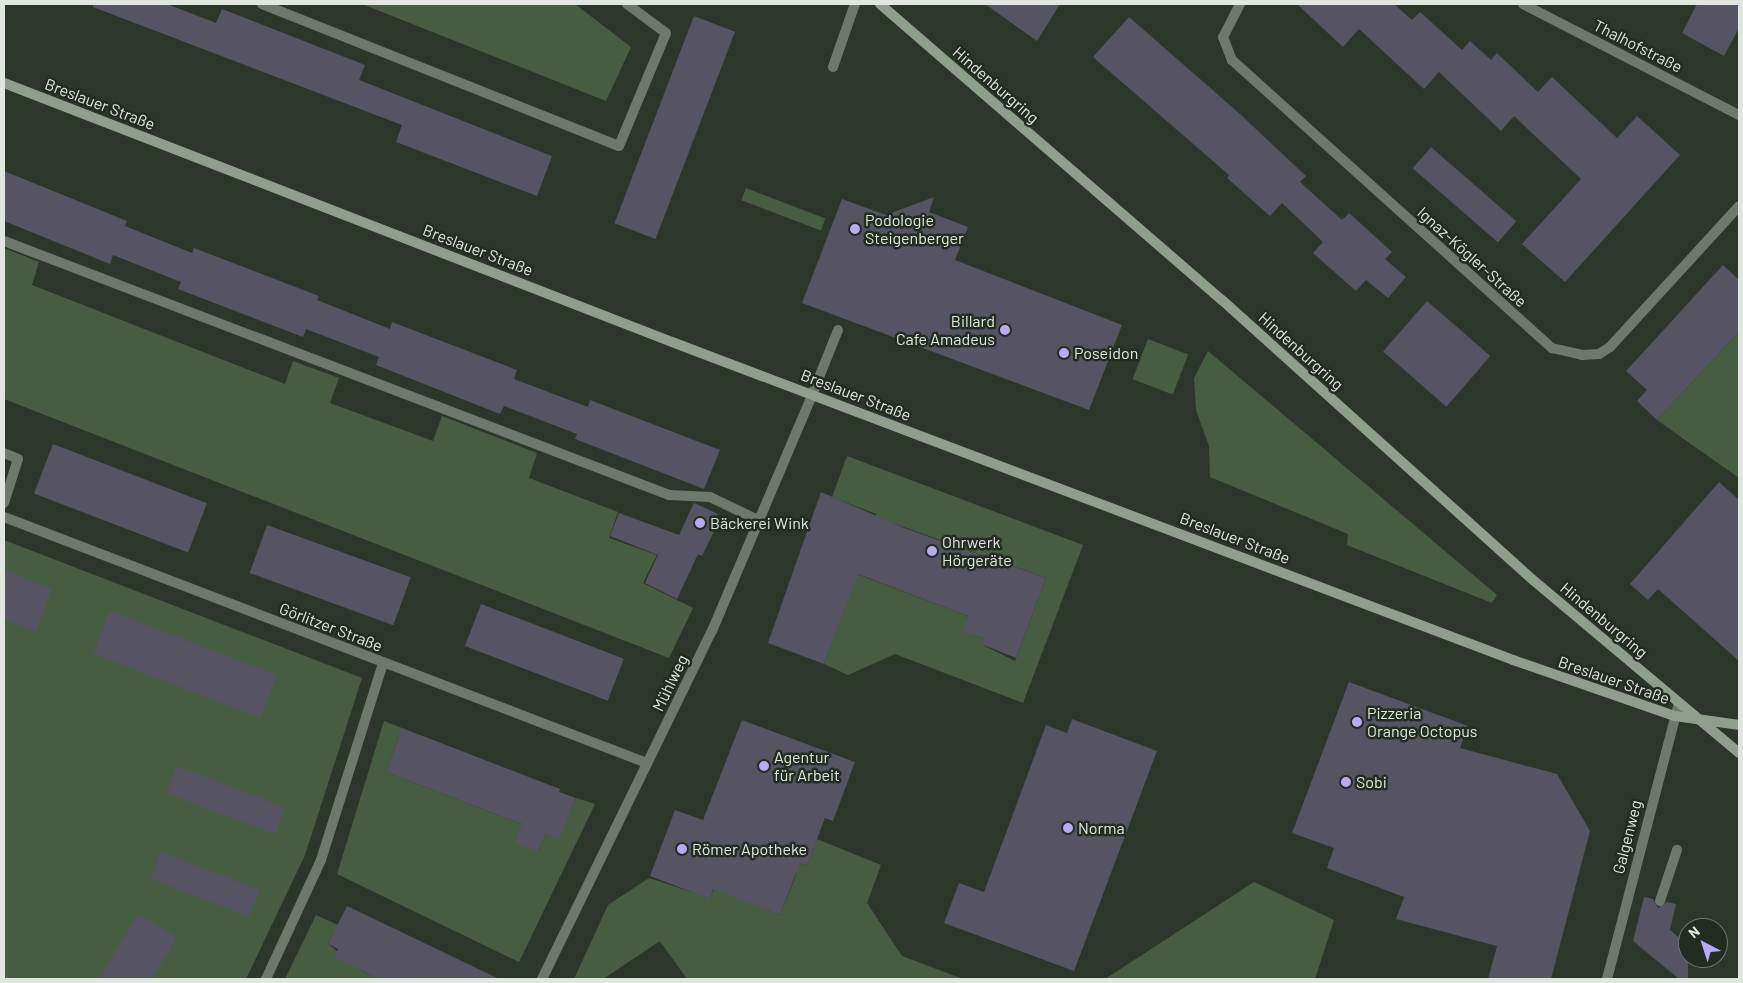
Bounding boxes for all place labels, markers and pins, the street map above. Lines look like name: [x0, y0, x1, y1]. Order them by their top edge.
place label: Podologie Steigenberger: [865, 210, 964, 248]
marker: Podologie Steigenberger: [849, 223, 861, 235]
place label: Billard Cafe Amadeus: [896, 311, 995, 349]
marker: Billard Cafe Amadeus: [999, 324, 1011, 336]
place label: Poseidon: [1074, 343, 1138, 363]
marker: Poseidon: [1058, 347, 1070, 359]
place label: Bäckerei Wink: [710, 513, 809, 533]
marker: Bäckerei Wink: [694, 517, 706, 529]
place label: Ohrwerk Hörgeräte: [942, 532, 1012, 570]
marker: Ohrwerk Hörgeräte: [926, 545, 938, 557]
place label: Pizzeria Orange Octopus: [1367, 703, 1477, 741]
marker: Pizzeria Orange Octopus: [1351, 716, 1363, 728]
place label: Agentur für Arbeit: [774, 747, 840, 785]
marker: Agentur für Arbeit: [758, 760, 770, 772]
place label: Sobi: [1356, 772, 1387, 792]
marker: Sobi: [1340, 776, 1352, 788]
place label: Norma: [1078, 818, 1125, 838]
marker: Norma: [1062, 822, 1074, 834]
place label: Römer Apotheke: [692, 839, 807, 859]
marker: Römer Apotheke: [676, 843, 688, 855]

